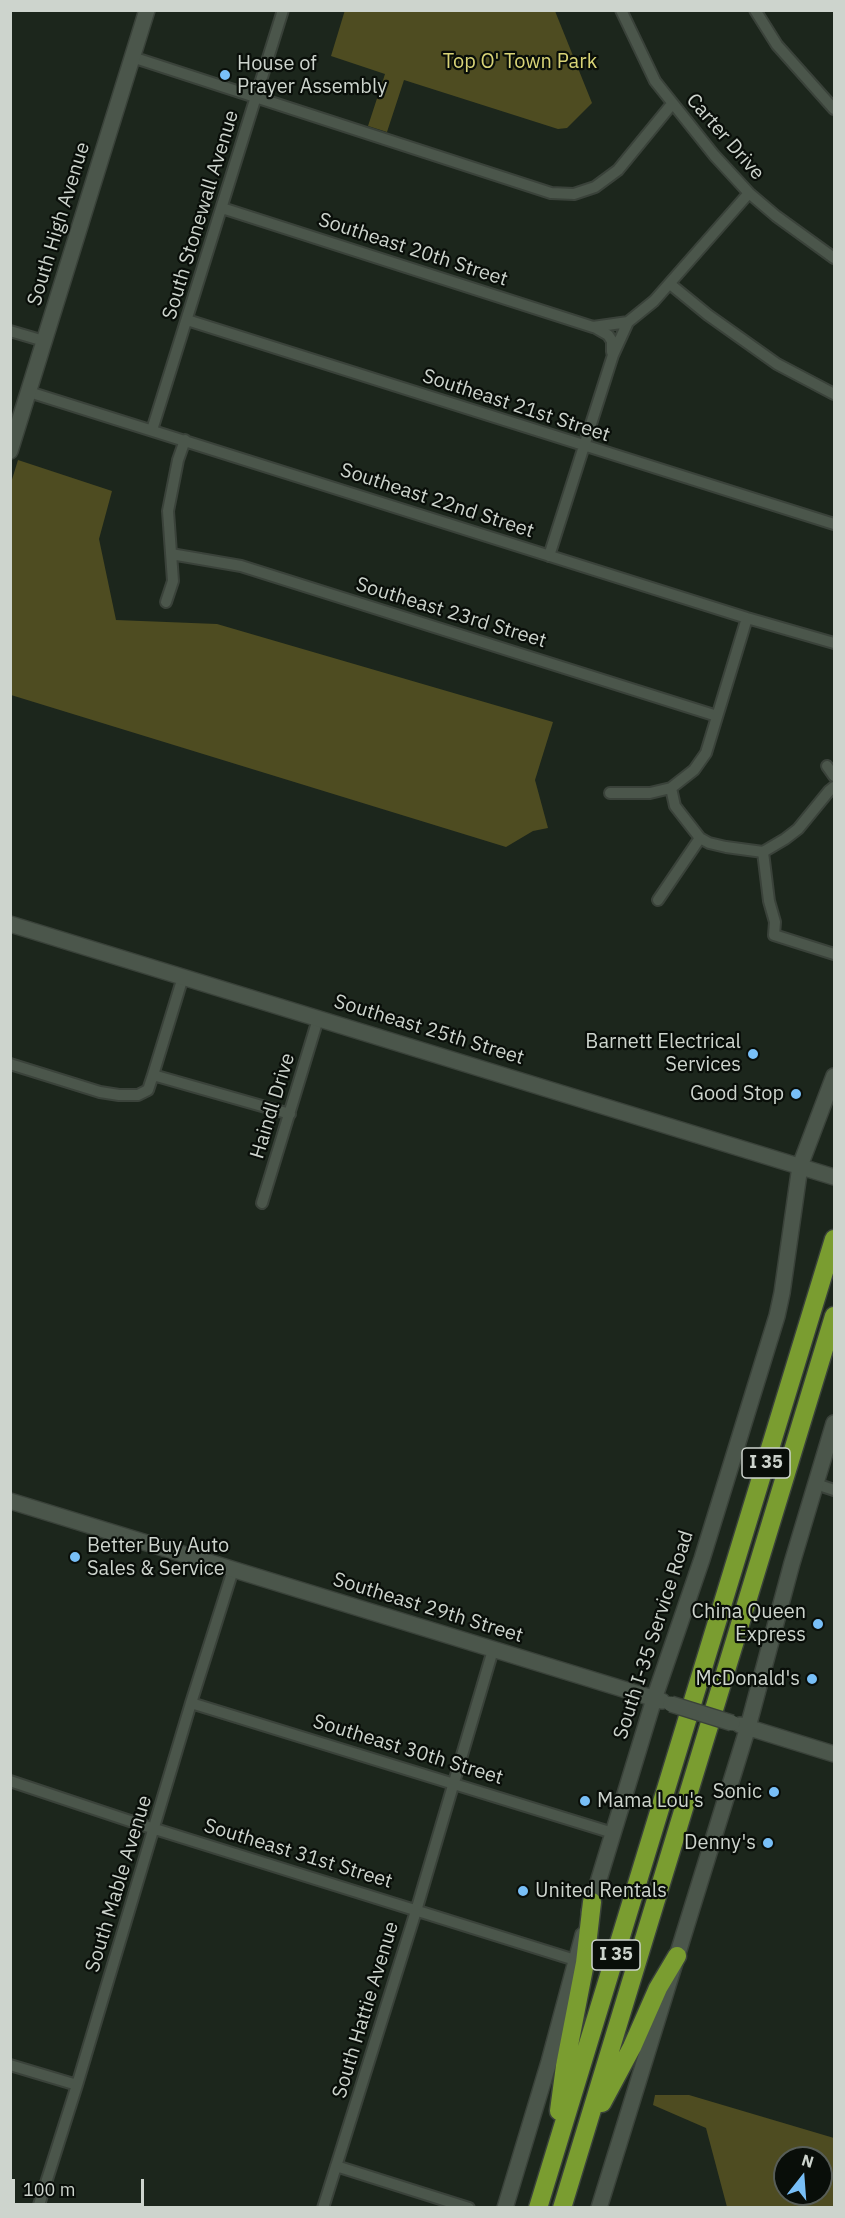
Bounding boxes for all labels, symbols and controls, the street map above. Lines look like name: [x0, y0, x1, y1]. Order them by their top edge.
park label: Top O' Town Park: [443, 50, 597, 74]
place label: House of Prayer Assembly: [237, 52, 387, 99]
marker: House of Prayer Assembly: [218, 68, 232, 82]
street label: Carter Drive: [681, 89, 769, 185]
street label: South Stonewall Avenue: [158, 108, 244, 322]
street label: South High Avenue: [23, 139, 95, 309]
street label: Southeast 20th Street: [315, 208, 511, 292]
street label: Southeast 21st Street: [419, 364, 613, 448]
street label: Southeast 22nd Street: [337, 458, 537, 544]
street label: Southeast 23rd Street: [353, 573, 549, 653]
street label: Southeast 25th Street: [331, 990, 527, 1070]
place label: Barnett Electrical Services: [585, 1030, 741, 1077]
marker: Barnett Electrical Services: [746, 1047, 760, 1061]
street label: Haindl Drive: [246, 1050, 300, 1162]
place label: Good Stop: [690, 1082, 784, 1106]
marker: Good Stop: [789, 1087, 803, 1101]
road number: I 35: [742, 1448, 790, 1478]
street label: South I-35 Service Road: [609, 1528, 699, 1742]
place label: Better Buy Auto Sales & Service: [87, 1534, 229, 1581]
marker: Better Buy Auto Sales & Service: [68, 1550, 82, 1564]
street label: Southeast 29th Street: [330, 1568, 526, 1648]
place label: China Queen Express: [692, 1600, 806, 1647]
marker: China Queen Express: [811, 1617, 825, 1631]
place label: McDonald's: [695, 1667, 800, 1691]
marker: McDonald's: [805, 1672, 819, 1686]
street label: Southeast 30th Street: [310, 1710, 506, 1790]
place label: Sonic: [713, 1780, 762, 1804]
marker: Sonic: [767, 1785, 781, 1799]
place label: Mama Lou's: [597, 1789, 704, 1813]
street label: South Mable Avenue: [81, 1793, 157, 1975]
marker: Mama Lou's: [578, 1794, 592, 1808]
street label: Southeast 31st Street: [201, 1814, 395, 1894]
place label: Denny's: [684, 1831, 756, 1855]
marker: Denny's: [761, 1836, 775, 1850]
place label: United Rentals: [535, 1879, 667, 1903]
marker: United Rentals: [516, 1884, 530, 1898]
street label: South Hattie Avenue: [328, 1919, 404, 2101]
road number: I 35: [592, 1940, 640, 1970]
north arrow: [773, 2146, 833, 2206]
text: N: [799, 2149, 816, 2172]
scale bar: [15, 2167, 147, 2205]
text: 100 m: [23, 2178, 75, 2201]

